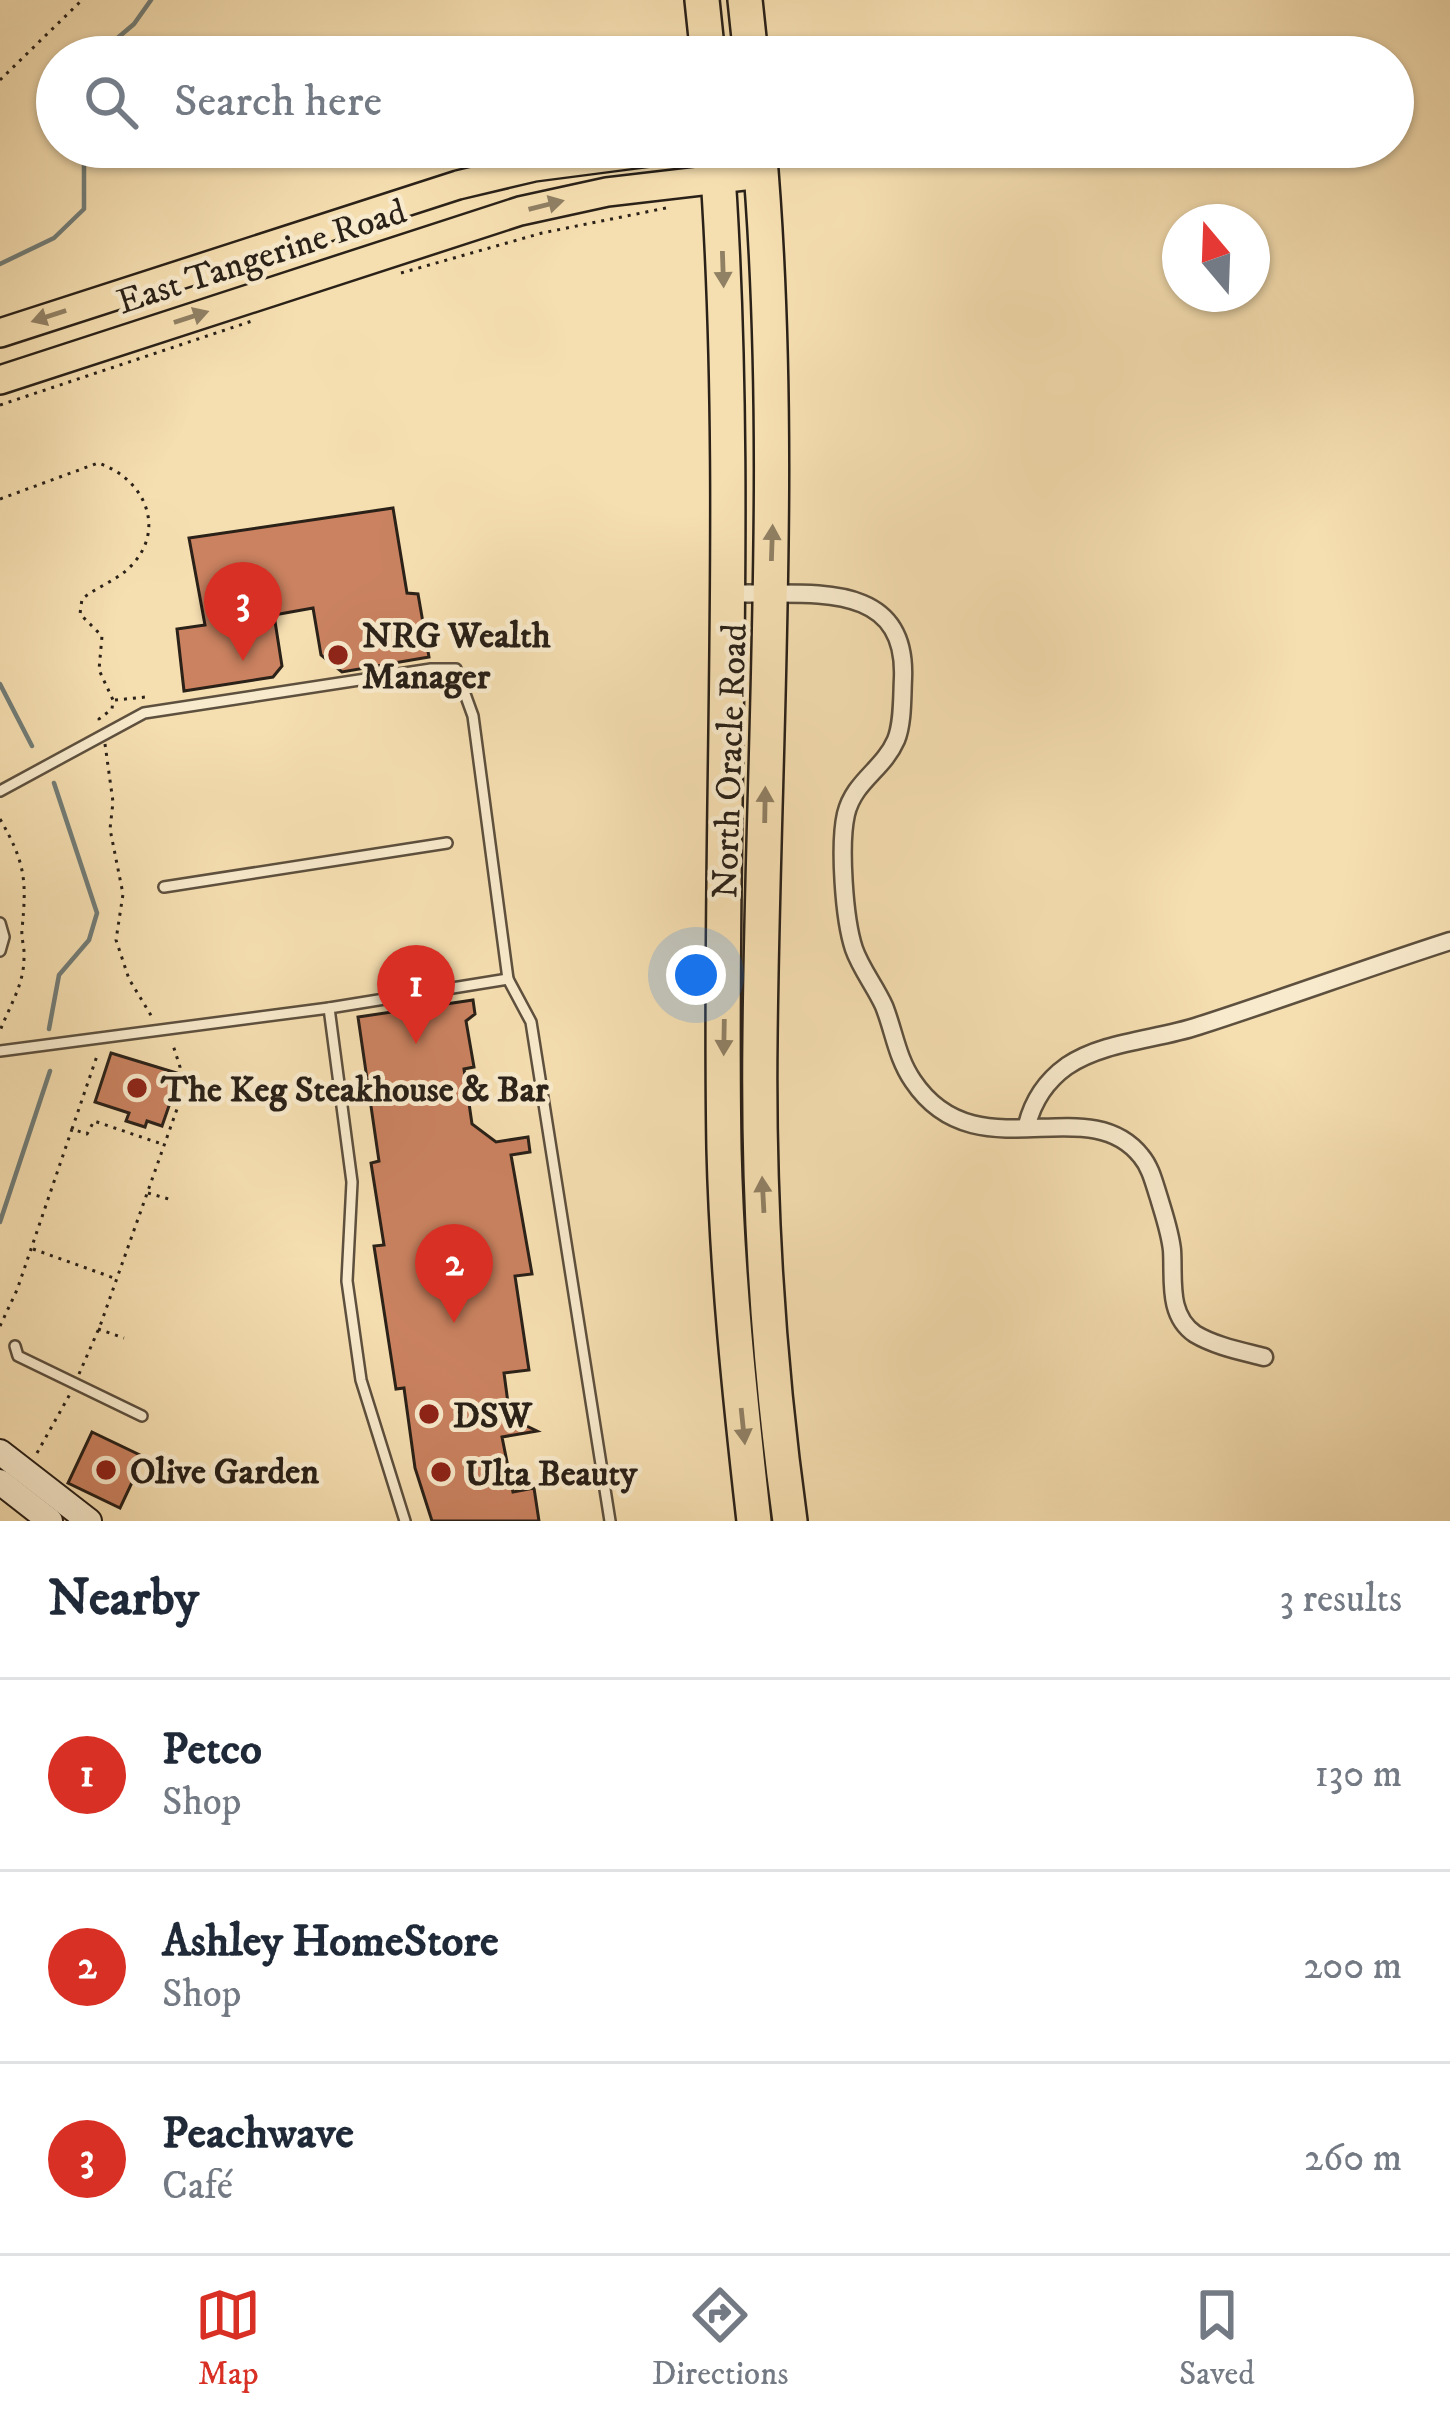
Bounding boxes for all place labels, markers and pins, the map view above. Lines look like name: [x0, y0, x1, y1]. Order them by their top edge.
pin: 3: [204, 562, 282, 661]
place label: NRG Wealth Manager: [362, 614, 551, 700]
marker: NRG Wealth Manager: [325, 642, 351, 668]
pin: 1: [377, 945, 455, 1044]
place label: The Keg Steakhouse & Bar: [160, 1068, 549, 1113]
marker: The Keg Steakhouse & Bar: [124, 1075, 150, 1101]
pin: 2: [415, 1224, 493, 1323]
place label: DSW: [453, 1394, 533, 1439]
marker: DSW: [416, 1401, 442, 1427]
place label: Olive Garden: [130, 1450, 319, 1495]
place label: Ulta Beauty: [465, 1452, 638, 1497]
marker: Olive Garden: [93, 1457, 119, 1483]
marker: Ulta Beauty: [428, 1459, 454, 1485]

